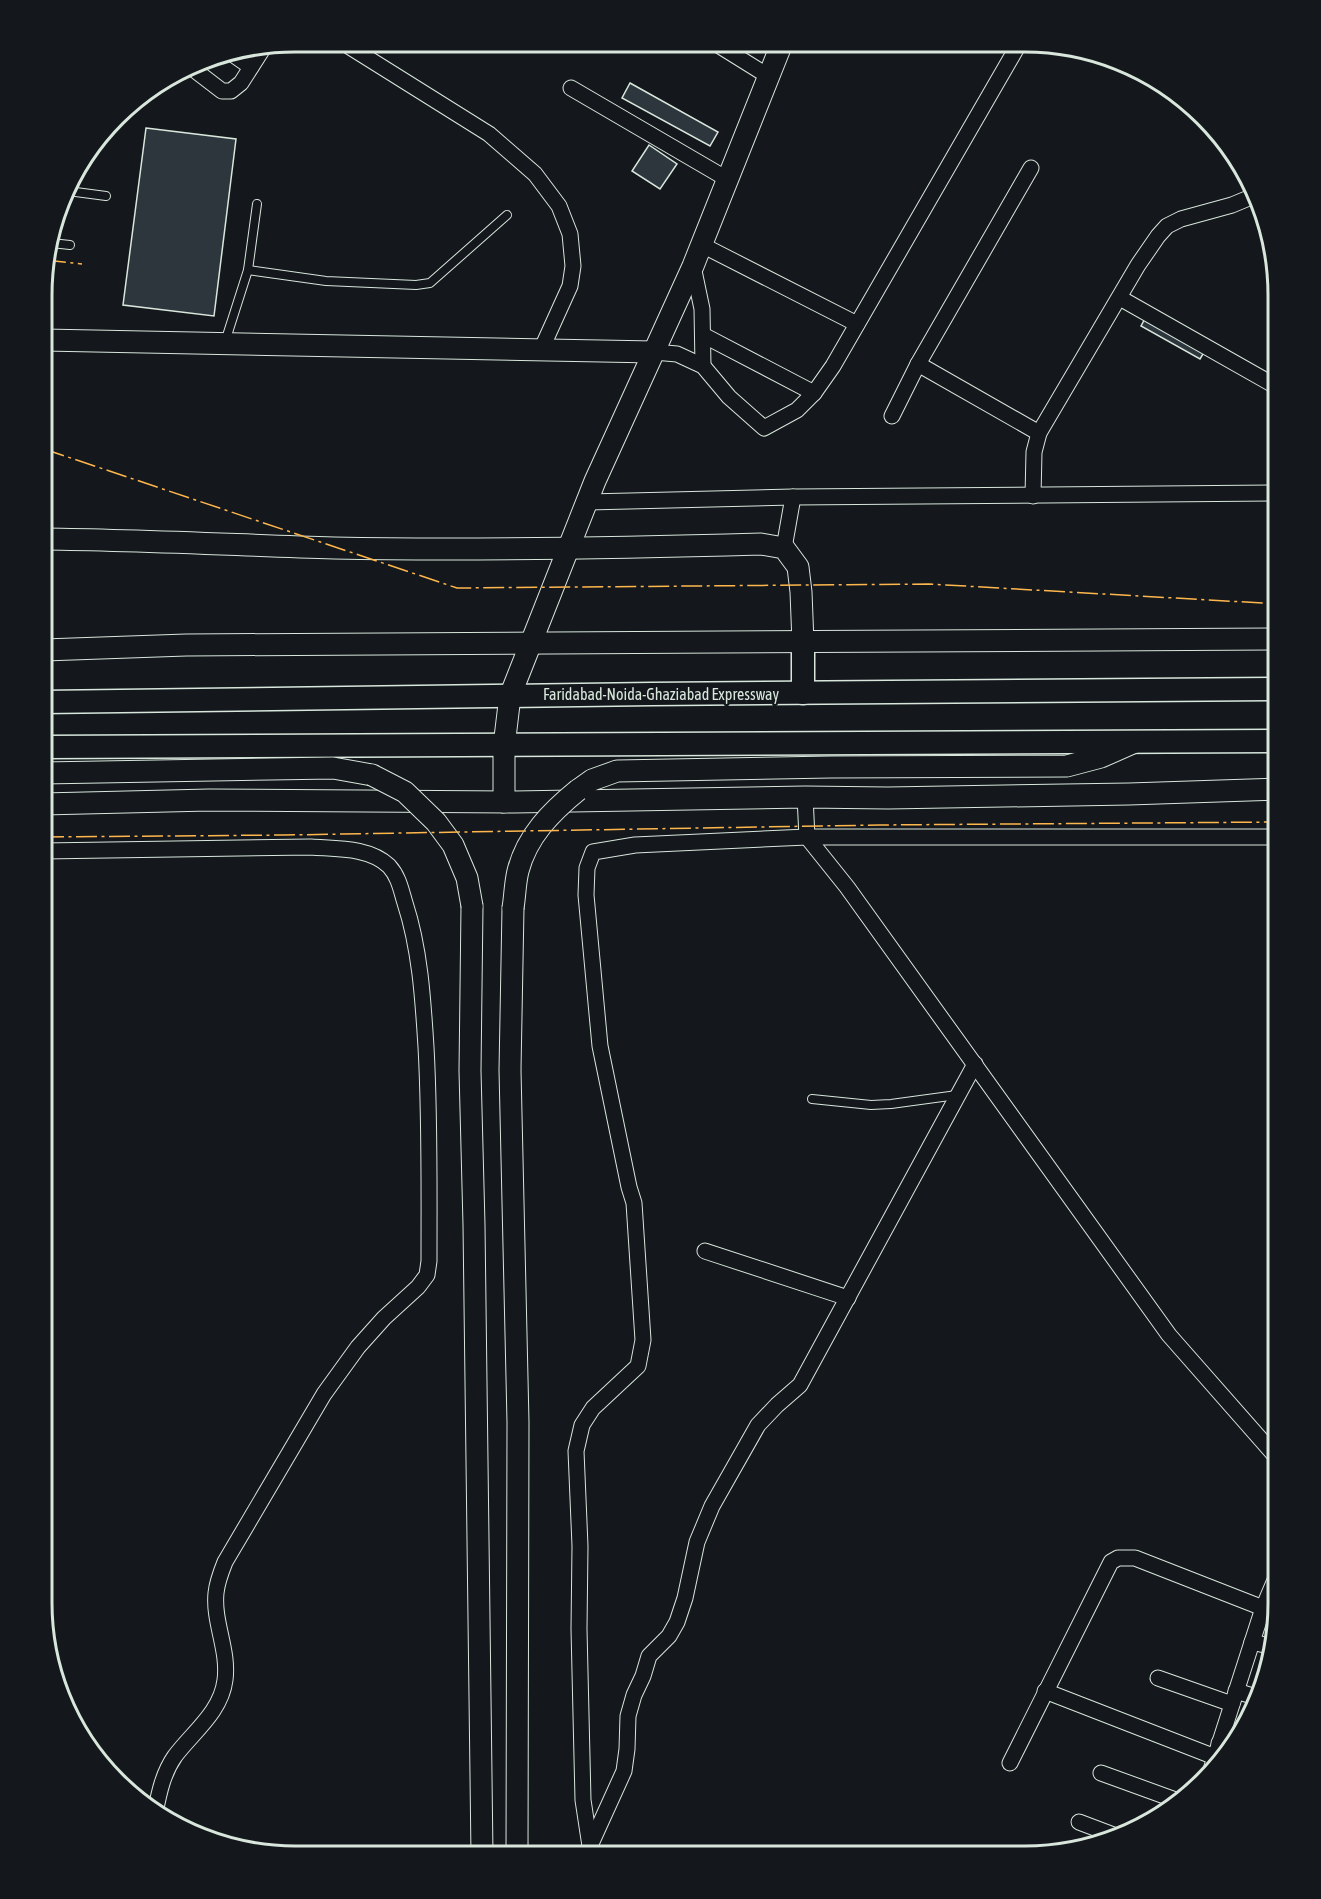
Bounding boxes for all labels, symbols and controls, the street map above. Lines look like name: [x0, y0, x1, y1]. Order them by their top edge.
street label: Faridabad-Noida-Ghaziabad Expressway: [543, 685, 779, 704]

